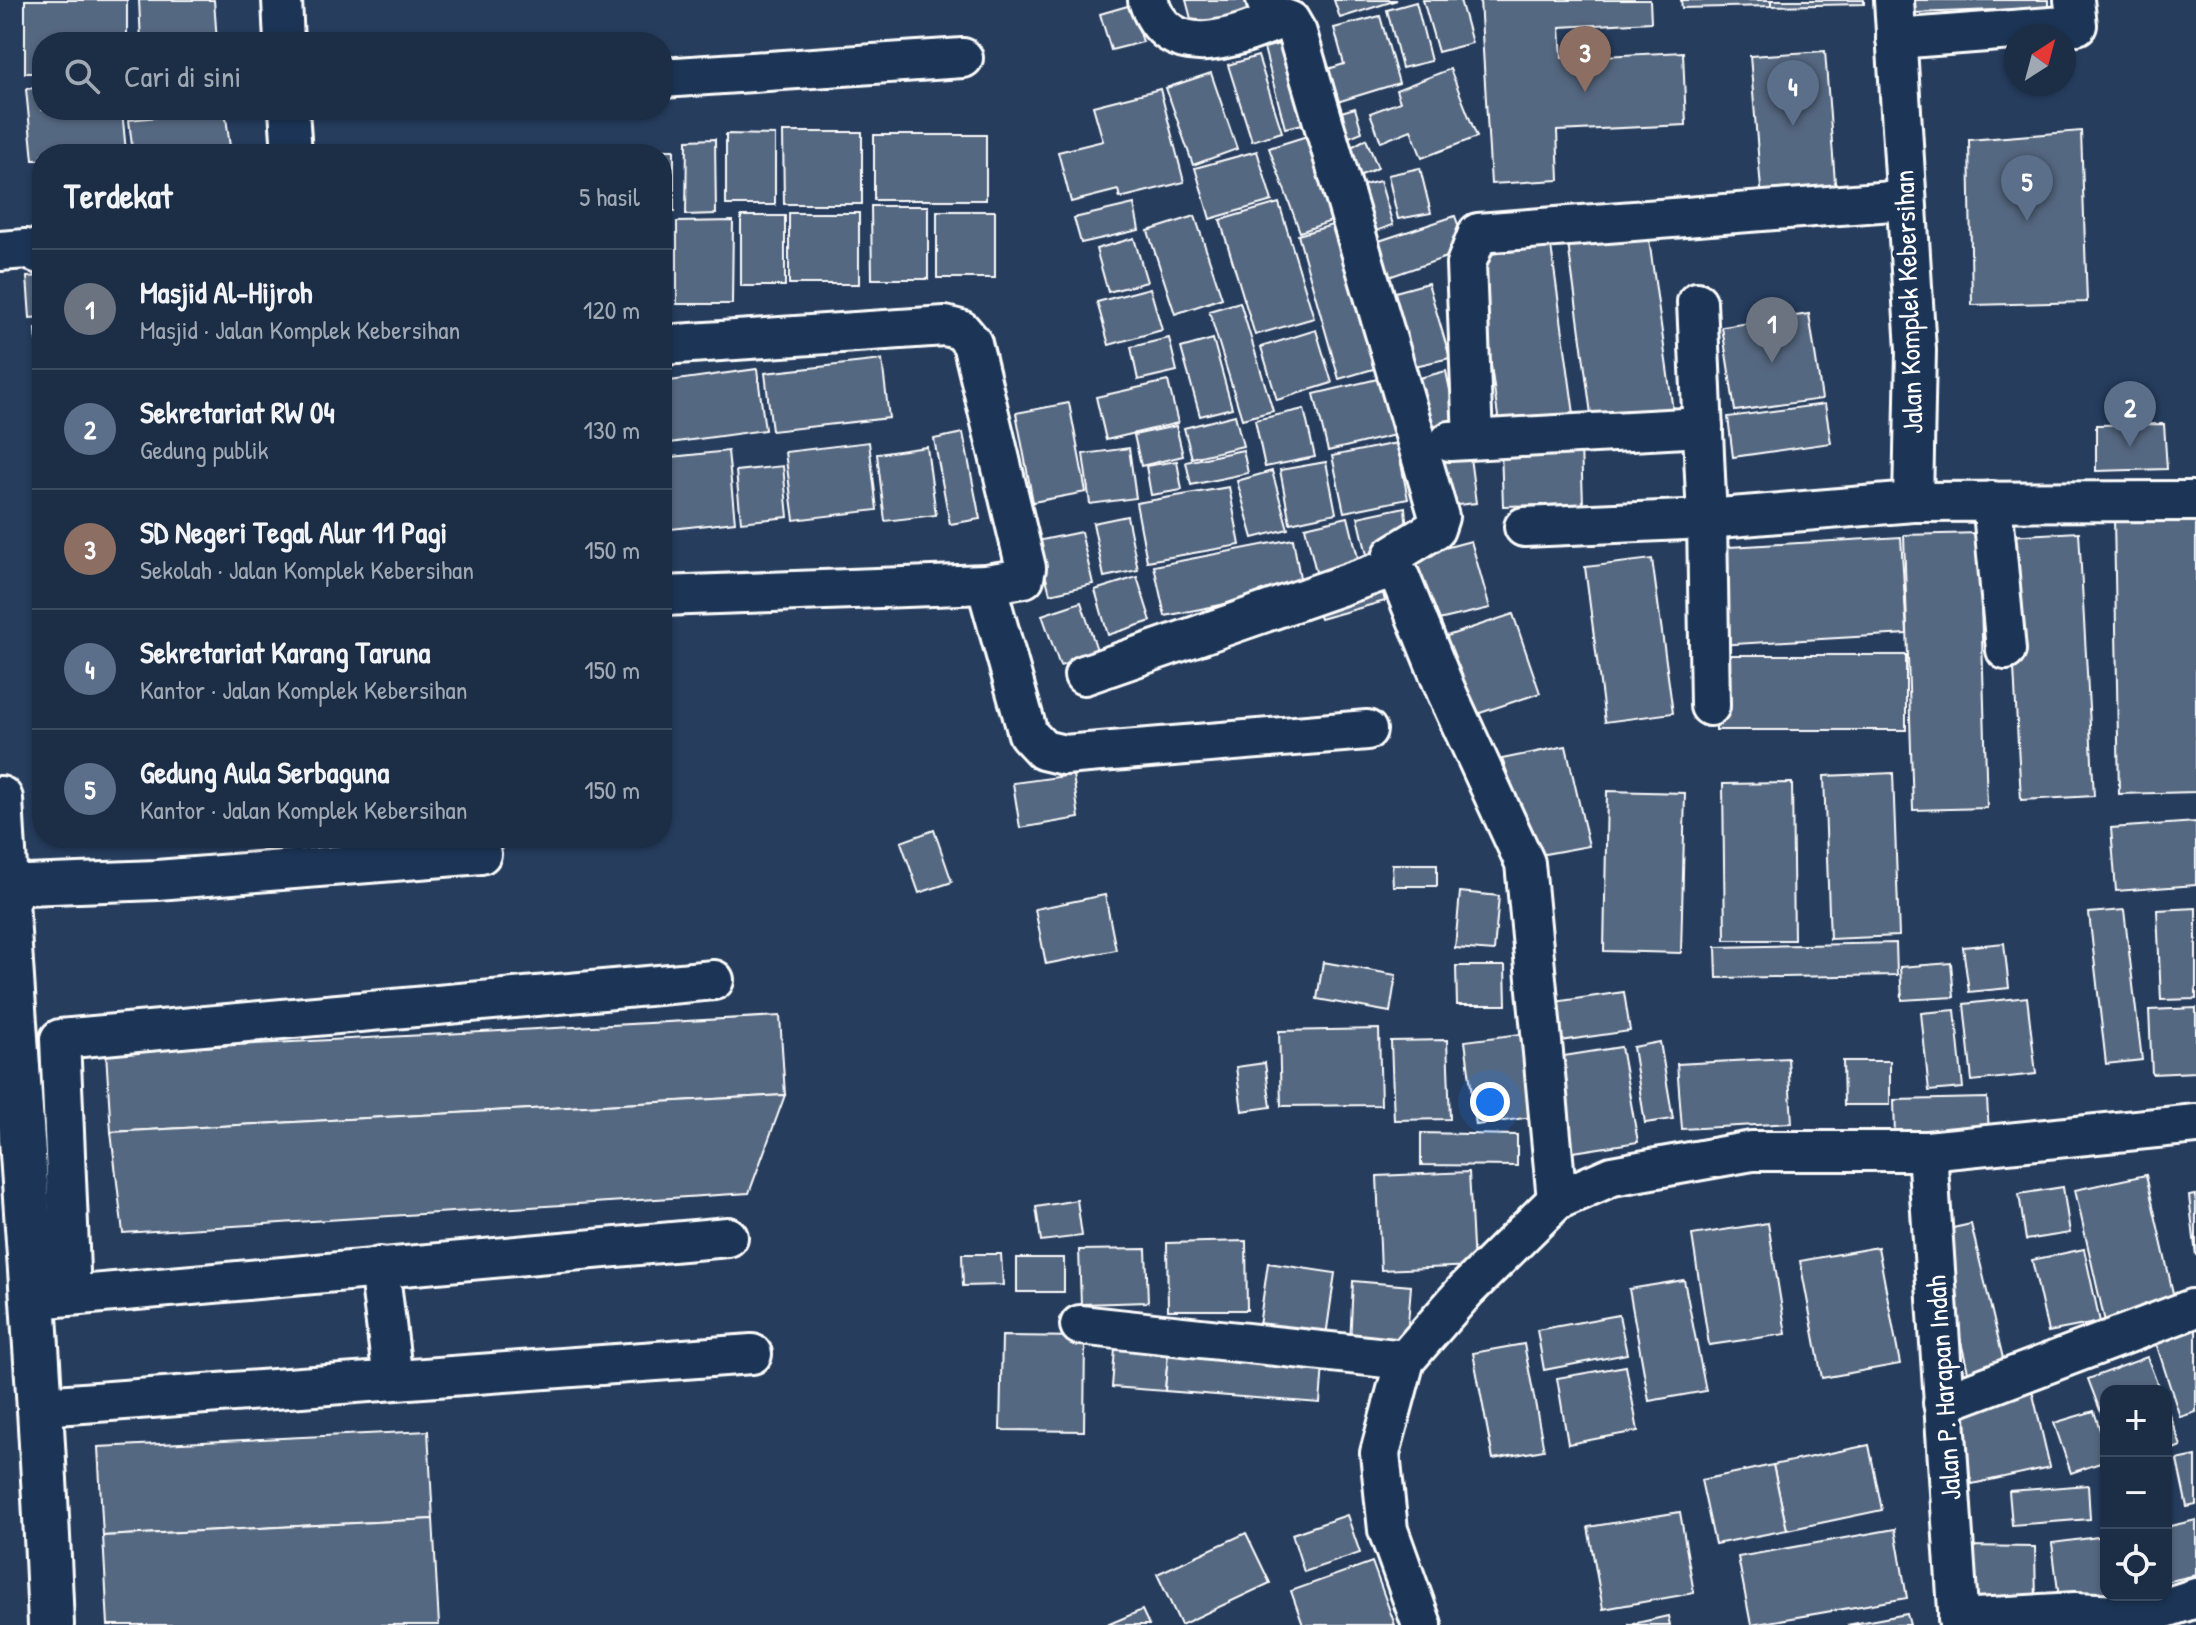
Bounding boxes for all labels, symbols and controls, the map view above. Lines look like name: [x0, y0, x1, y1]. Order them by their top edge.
north arrow: [2004, 24, 2076, 96]
pin: 3: [1559, 26, 1611, 92]
search box: [32, 32, 672, 120]
icon: search: [60, 54, 104, 98]
text: Cari di sini: [124, 56, 241, 96]
pin: 4: [1767, 60, 1819, 126]
pin: 5: [2001, 155, 2053, 221]
street label: Jalan Komplek Kebersihan: [1884, 169, 1932, 435]
text: Terdekat: [64, 173, 172, 219]
text: 5 hasil: [579, 179, 640, 214]
text: Masjid Al-Hijroh: [140, 272, 312, 312]
text: 1: [85, 292, 95, 327]
text: 120 m: [583, 292, 640, 327]
pin: 1: [1746, 297, 1798, 363]
text: Masjid · Jalan Komplek Kebersihan: [140, 312, 460, 347]
pin: 2: [2104, 381, 2156, 447]
text: Sekretariat RW 04: [140, 392, 335, 432]
text: 2: [84, 412, 96, 447]
text: 130 m: [584, 412, 640, 447]
text: Gedung publik: [140, 432, 268, 467]
text: SD Negeri Tegal Alur 11 Pagi: [140, 512, 447, 552]
text: 3: [84, 532, 96, 567]
text: 150 m: [584, 532, 640, 567]
text: Sekolah · Jalan Komplek Kebersihan: [140, 552, 474, 587]
text: Sekretariat Karang Taruna: [140, 632, 430, 672]
text: 4: [85, 652, 95, 687]
text: 150 m: [584, 652, 640, 687]
text: Kantor · Jalan Komplek Kebersihan: [140, 672, 467, 707]
text: Gedung Aula Serbaguna: [140, 752, 389, 792]
text: 5: [85, 772, 96, 807]
text: 150 m: [584, 772, 640, 807]
text: Kantor · Jalan Komplek Kebersihan: [140, 792, 467, 827]
your location: [1470, 1082, 1510, 1122]
street label: Jalan P. Harapan Indah: [1916, 1274, 1970, 1502]
map controls: [2100, 1385, 2172, 1601]
button: +: [2100, 1385, 2172, 1457]
button: −: [2100, 1457, 2172, 1529]
button: locate: [2100, 1529, 2172, 1601]

